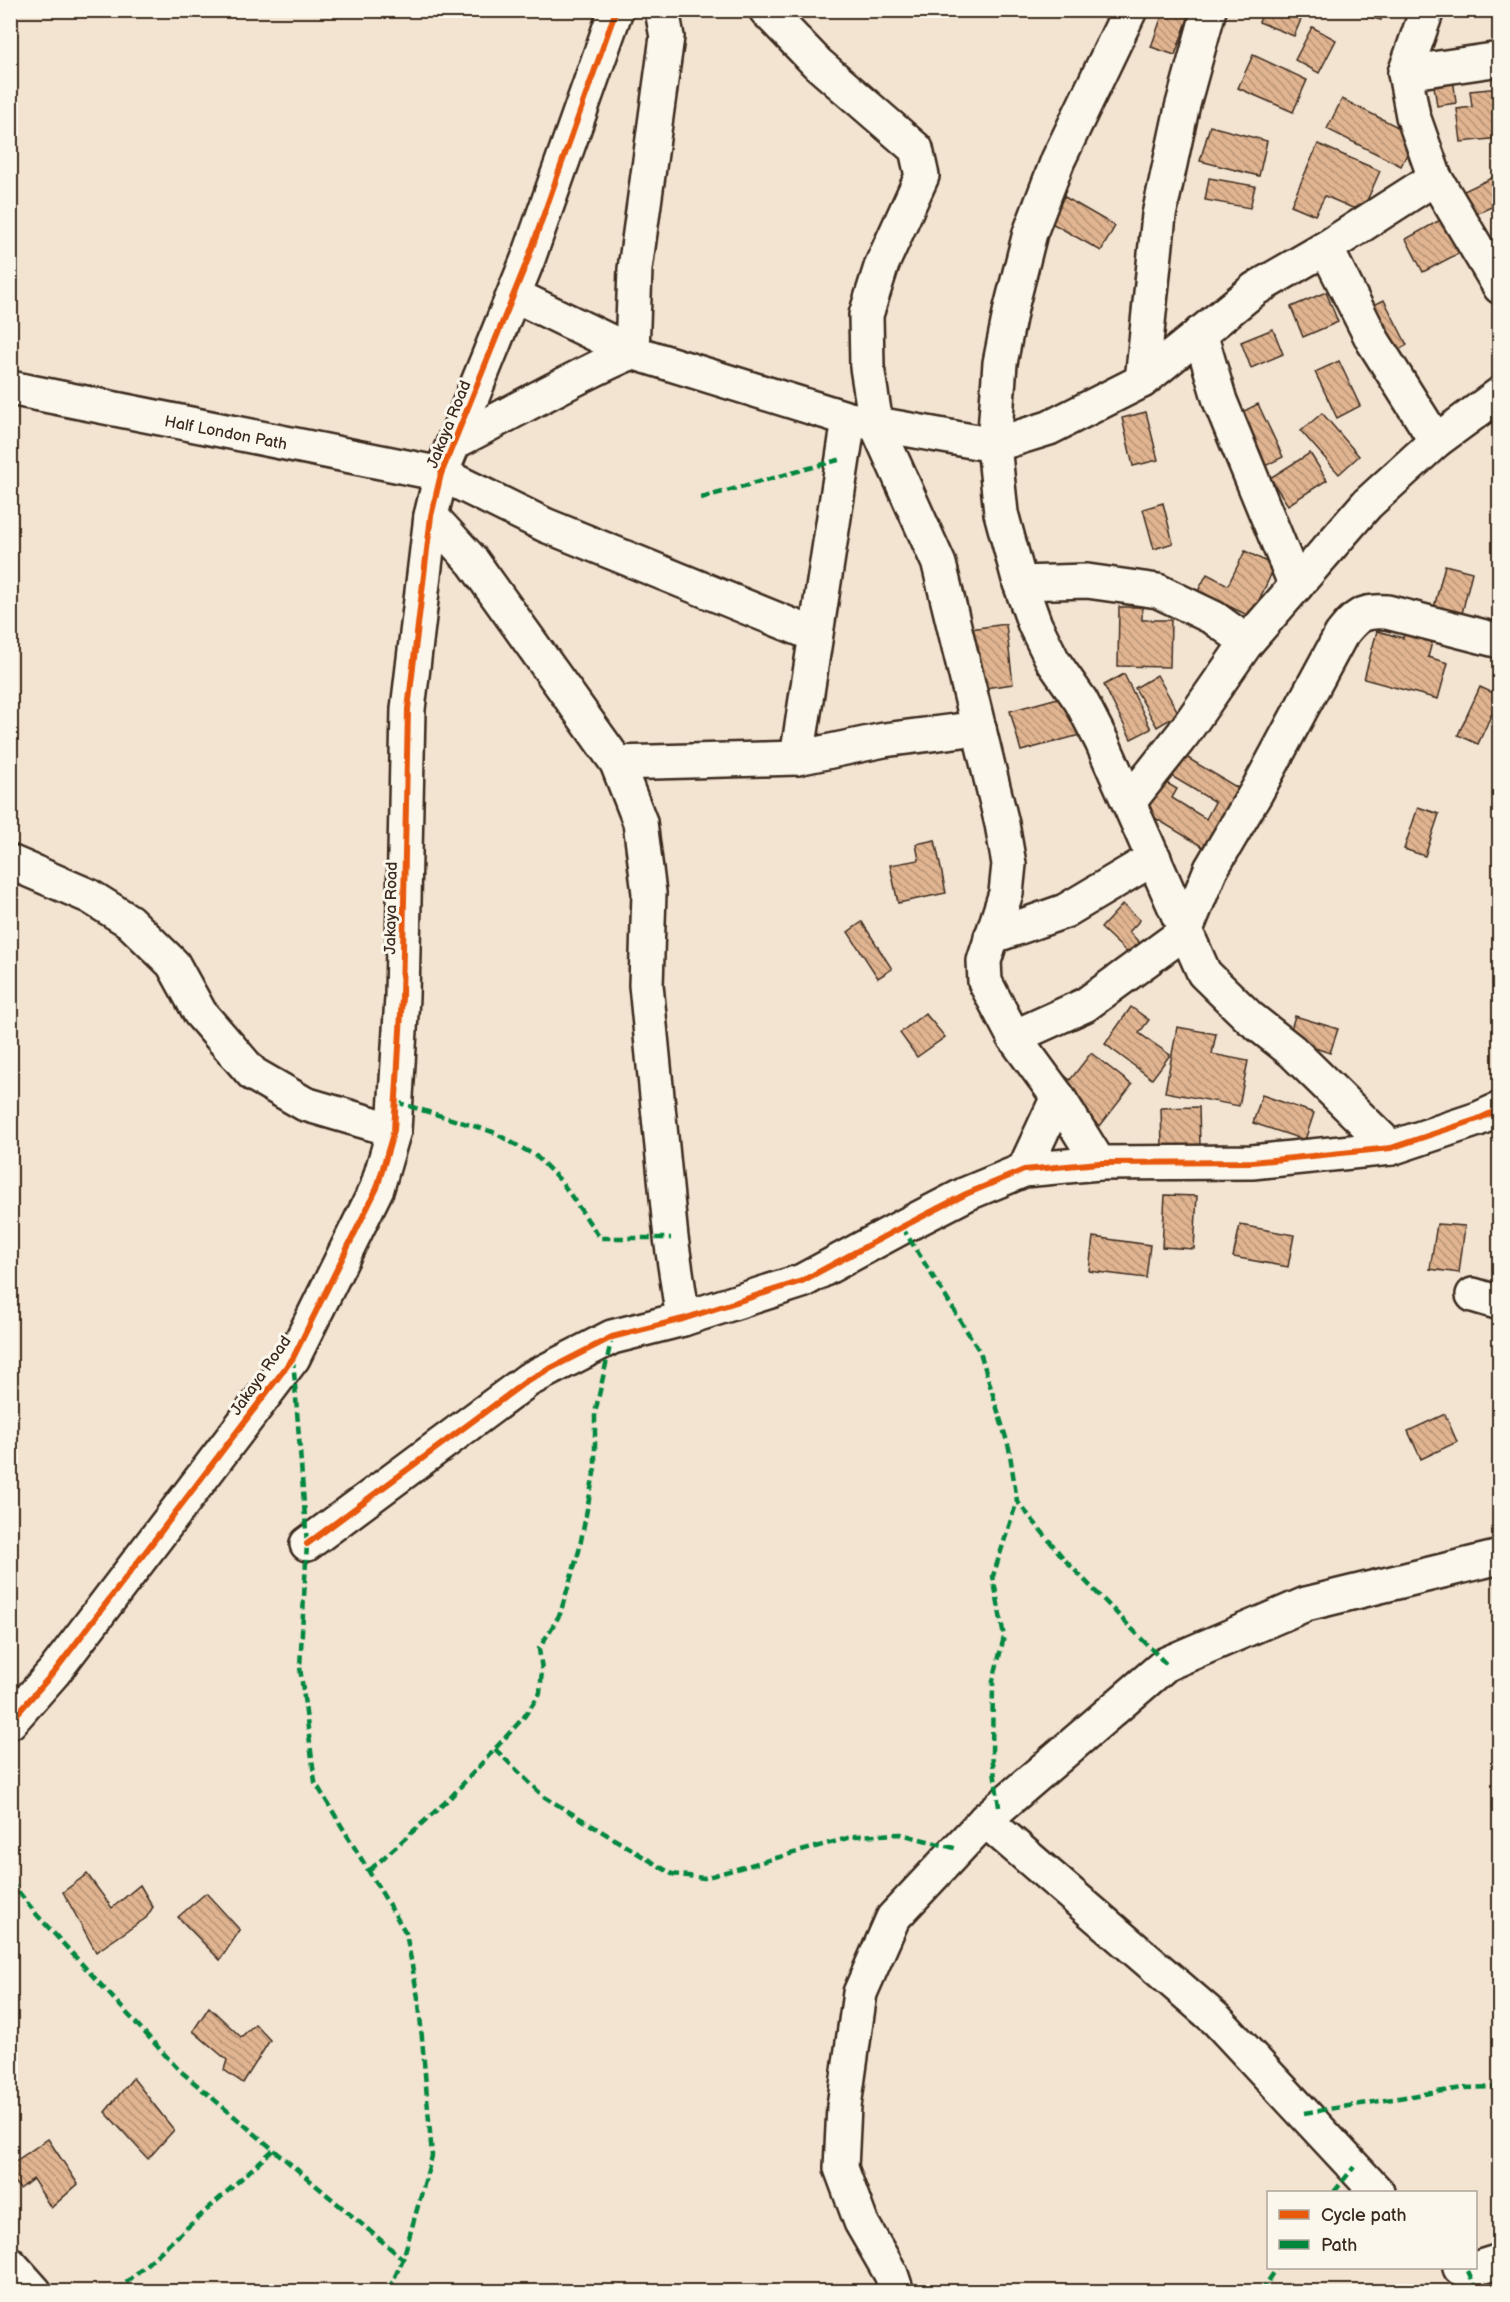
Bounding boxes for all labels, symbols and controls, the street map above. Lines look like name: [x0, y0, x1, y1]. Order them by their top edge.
street label: Jakaya Road: [423, 378, 476, 471]
street label: Half London Path: [163, 412, 289, 455]
street label: Jakaya Road: [381, 862, 402, 954]
street label: Jakaya Road: [227, 1332, 296, 1419]
legend: [1267, 2191, 1477, 2269]
text: Cycle path: [1321, 2205, 1407, 2226]
text: Path: [1321, 2235, 1357, 2256]

